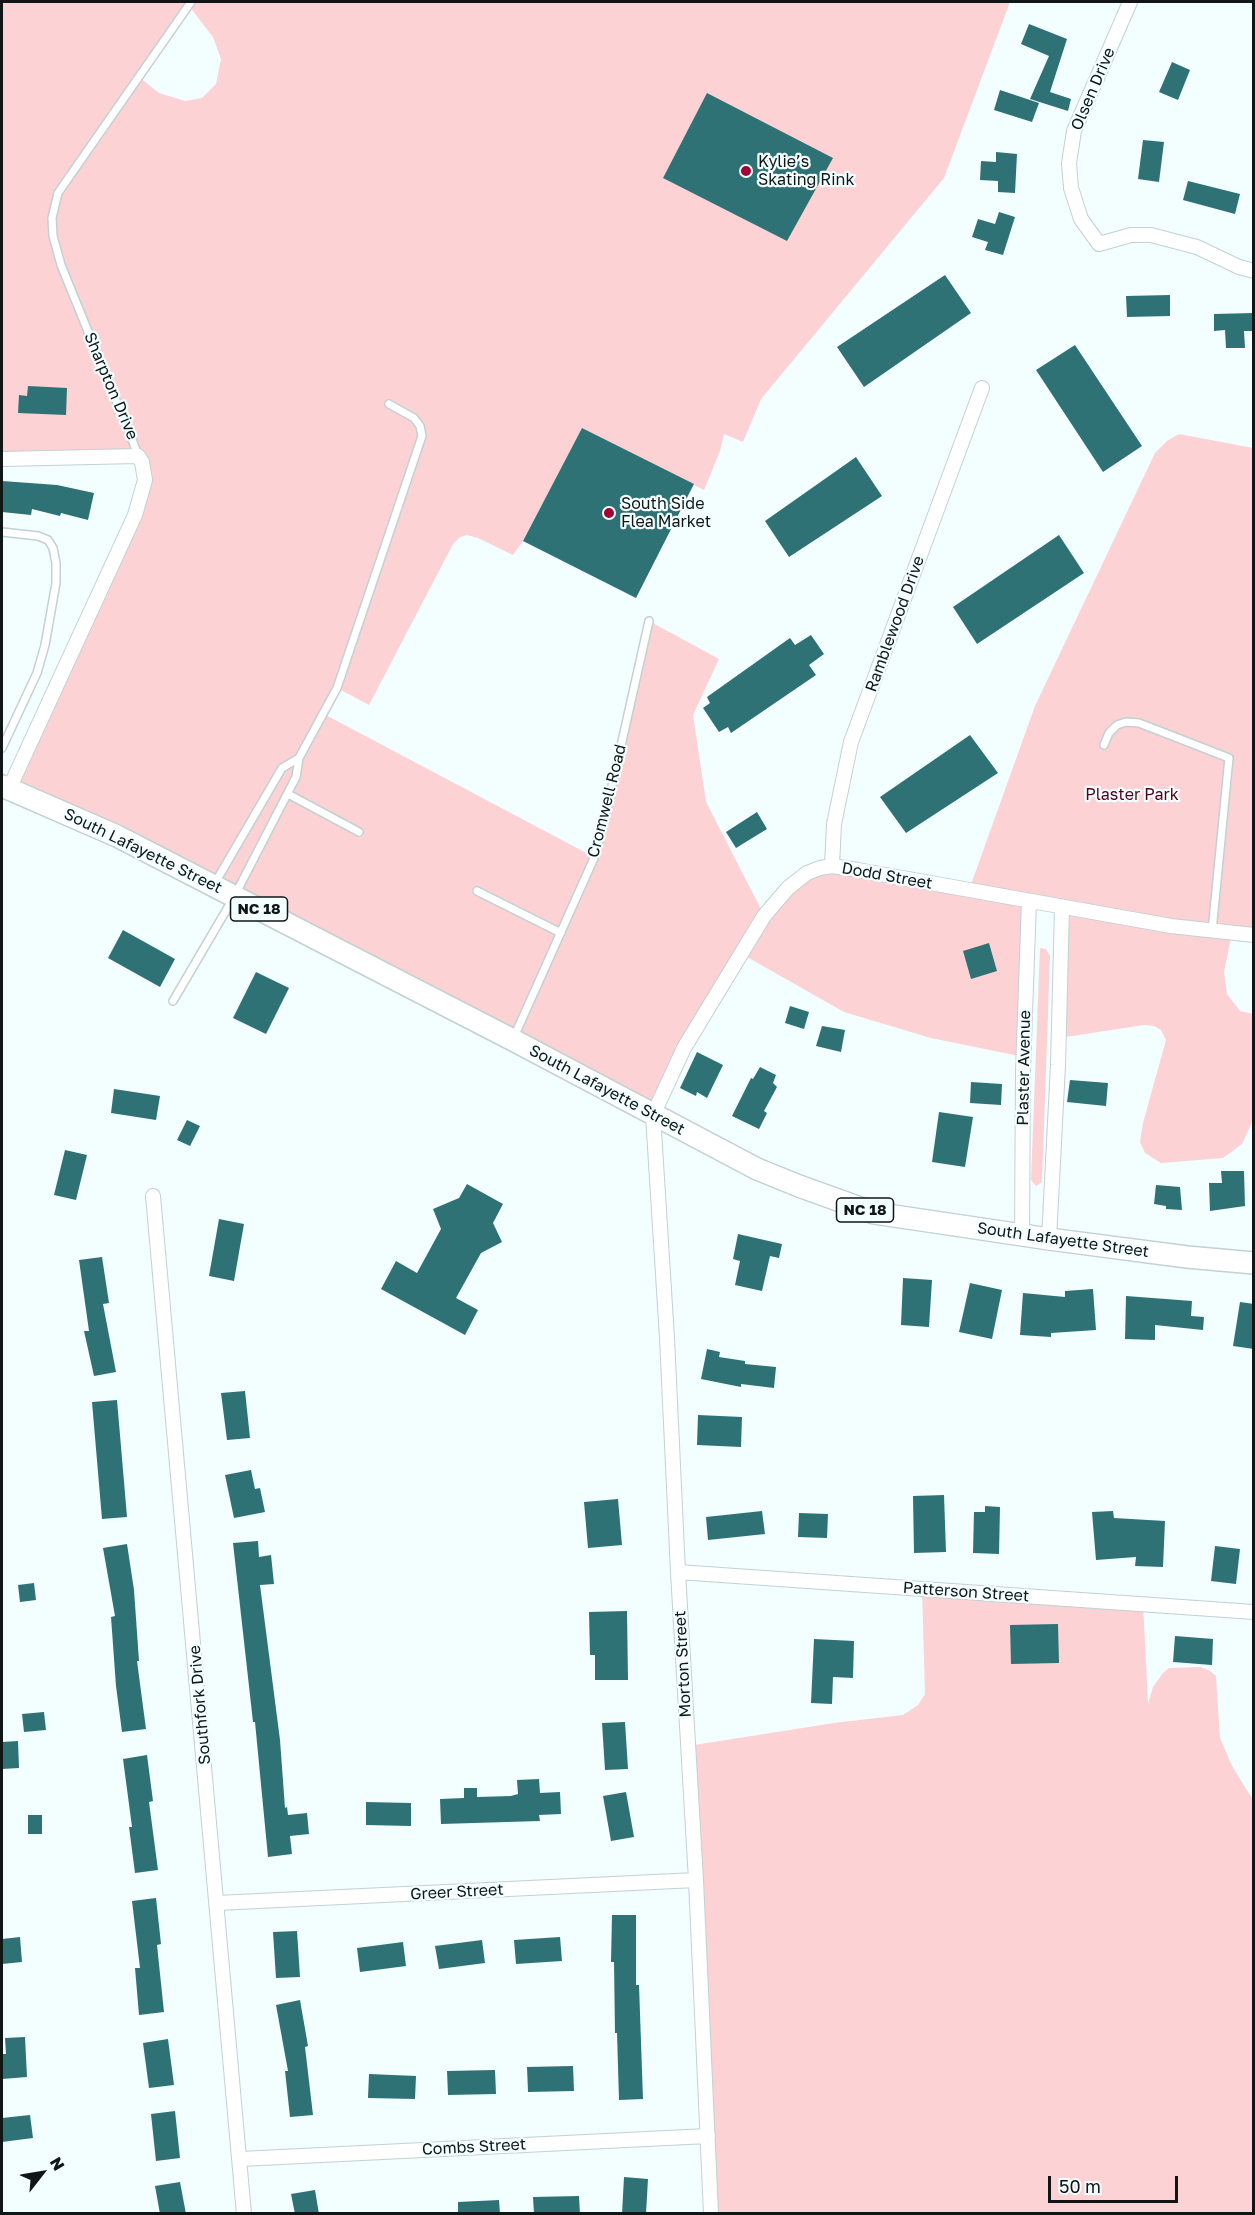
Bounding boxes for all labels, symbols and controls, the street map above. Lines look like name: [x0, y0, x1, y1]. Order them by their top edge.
street label: Olsen Drive: [1067, 45, 1119, 133]
place label: Kylie’s Skating Rink: [758, 152, 854, 190]
marker: Kylie’s Skating Rink: [739, 164, 753, 178]
street label: Sharpton Drive: [80, 329, 142, 443]
place label: South Side Flea Market: [621, 494, 711, 532]
marker: South Side Flea Market: [602, 506, 616, 520]
street label: Ramblewood Drive: [861, 553, 929, 695]
street label: Cromwell Road: [584, 742, 630, 860]
park label: Plaster Park: [1085, 785, 1179, 805]
street label: South Lafayette Street: [61, 804, 225, 898]
street label: Dodd Street: [840, 859, 934, 893]
road number: NC 18: [230, 897, 288, 921]
street label: Plaster Avenue: [1013, 1010, 1035, 1126]
street label: South Lafayette Street: [526, 1041, 688, 1139]
road number: NC 18: [836, 1198, 894, 1222]
street label: South Lafayette Street: [976, 1218, 1150, 1262]
street label: Patterson Street: [902, 1578, 1030, 1606]
street label: Morton Street: [671, 1610, 695, 1718]
street label: Southfork Drive: [185, 1644, 215, 1766]
street label: Greer Street: [410, 1880, 504, 1904]
street label: Combs Street: [421, 2135, 527, 2159]
north arrow: [12, 2143, 72, 2203]
text: N: [46, 2153, 69, 2174]
scale bar: [1051, 2164, 1182, 2202]
text: 50 m: [1059, 2175, 1101, 2197]

